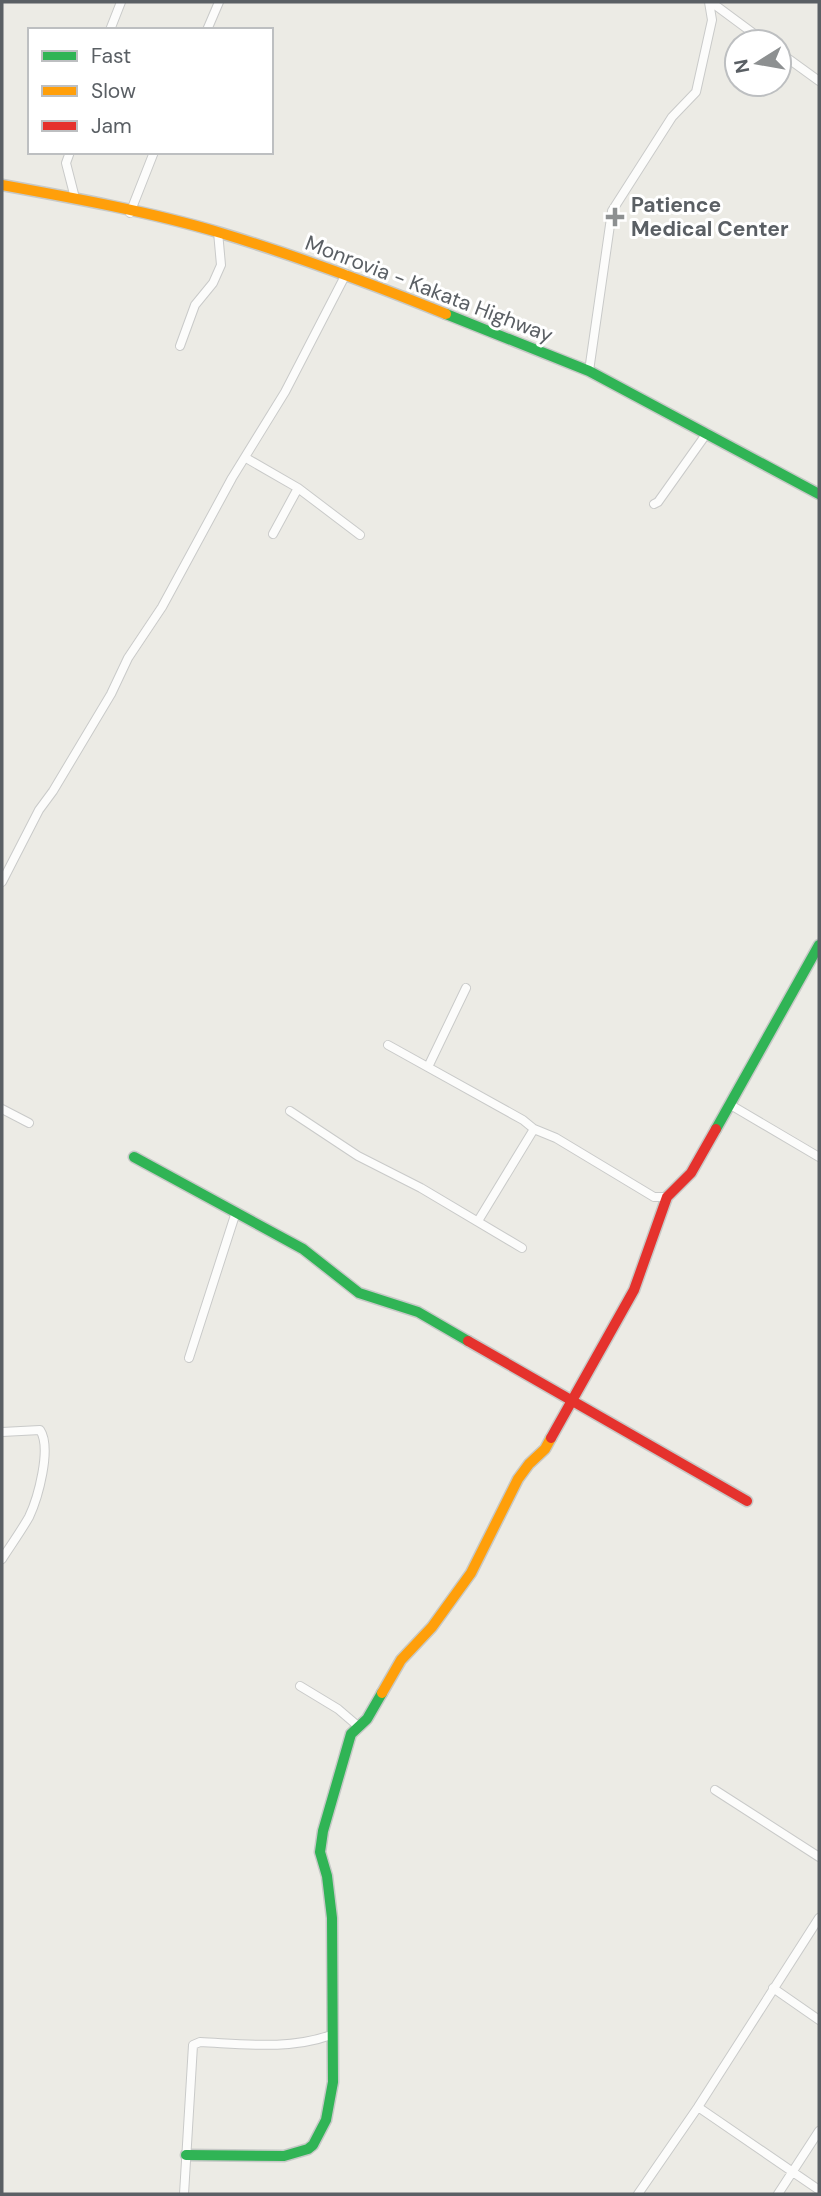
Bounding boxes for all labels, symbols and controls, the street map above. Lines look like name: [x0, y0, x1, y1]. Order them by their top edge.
legend: [28, 28, 273, 154]
north arrow: [723, 28, 793, 98]
text: Fast: [91, 42, 131, 70]
text: N: [728, 57, 755, 75]
text: Slow: [91, 77, 136, 105]
text: Jam: [91, 112, 132, 140]
place label: Patience Medical Center: [631, 191, 789, 243]
marker: Patience Medical Center: [605, 207, 625, 227]
street label: Monrovia - Kakata Highway: [301, 229, 557, 349]

